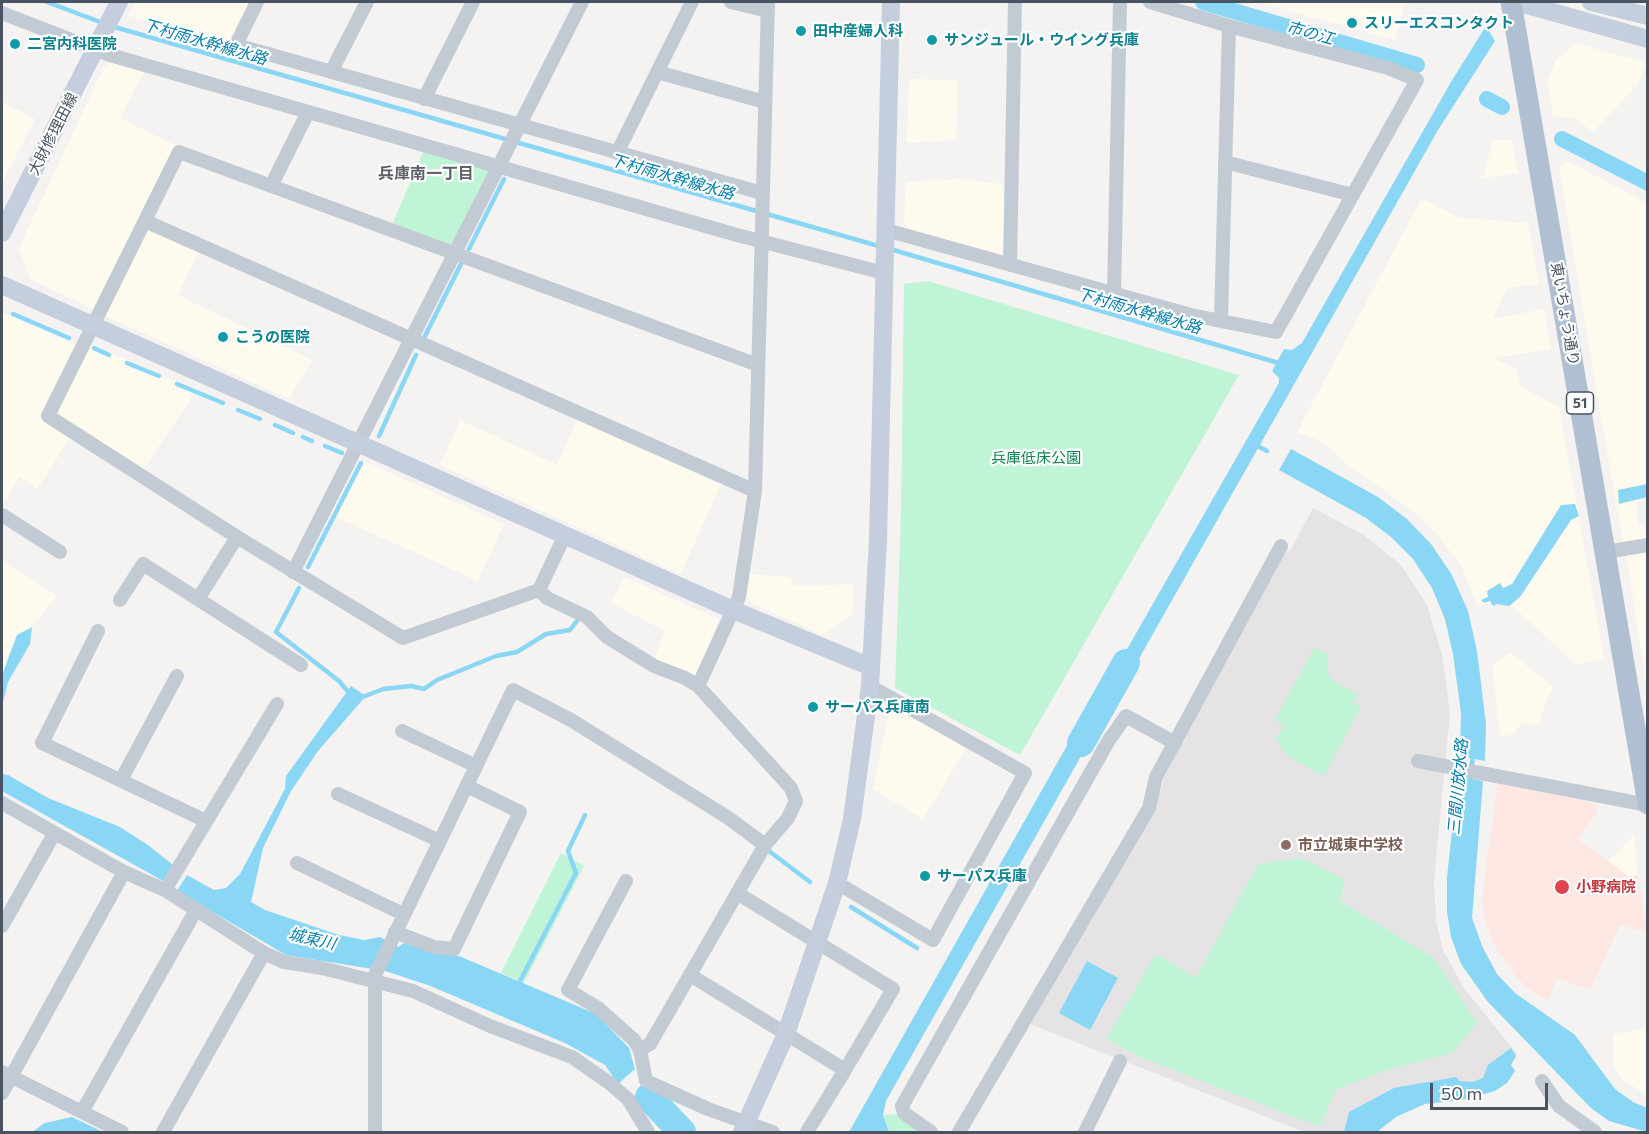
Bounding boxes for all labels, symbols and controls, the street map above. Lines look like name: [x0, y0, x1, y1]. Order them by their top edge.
place label: スリーエスコンタクト: [1364, 14, 1514, 32]
water label: 下村雨水幹線水路: [141, 15, 269, 69]
marker: スリーエスコンタクト: [1345, 16, 1359, 30]
water label: 市の江: [1284, 17, 1336, 49]
place label: 田中産婦人科: [813, 22, 903, 40]
marker: 田中産婦人科: [794, 24, 808, 38]
place label: サンジュール・ウイング兵庫: [944, 31, 1139, 49]
marker: サンジュール・ウイング兵庫: [925, 33, 939, 47]
place label: 二宮内科医院: [27, 35, 117, 53]
marker: 二宮内科医院: [8, 37, 22, 51]
street label: 大財修理田線: [25, 90, 81, 178]
water label: 下村雨水幹線水路: [608, 150, 736, 204]
district label: 兵庫南一丁目: [378, 164, 474, 184]
street label: 東いちょう通り: [1547, 261, 1583, 367]
water label: 下村雨水幹線水路: [1075, 284, 1203, 338]
place label: こうの医院: [235, 328, 310, 346]
marker: こうの医院: [216, 330, 230, 344]
road number: 51: [1566, 392, 1594, 414]
park label: 兵庫低床公園: [991, 449, 1081, 467]
place label: サーパス兵庫南: [825, 698, 930, 716]
marker: サーパス兵庫南: [806, 700, 820, 714]
water label: 三間川放水路: [1444, 738, 1472, 836]
place label: 市立城東中学校: [1298, 836, 1403, 854]
marker: 市立城東中学校: [1279, 838, 1293, 852]
place label: サーパス兵庫: [937, 867, 1027, 885]
marker: サーパス兵庫: [918, 869, 932, 883]
marker: 小野病院: [1553, 878, 1571, 896]
place label: 小野病院: [1576, 878, 1636, 896]
water label: 城東川: [286, 924, 338, 954]
scale bar: [1433, 1071, 1552, 1109]
text: 50 m: [1441, 1082, 1482, 1104]

